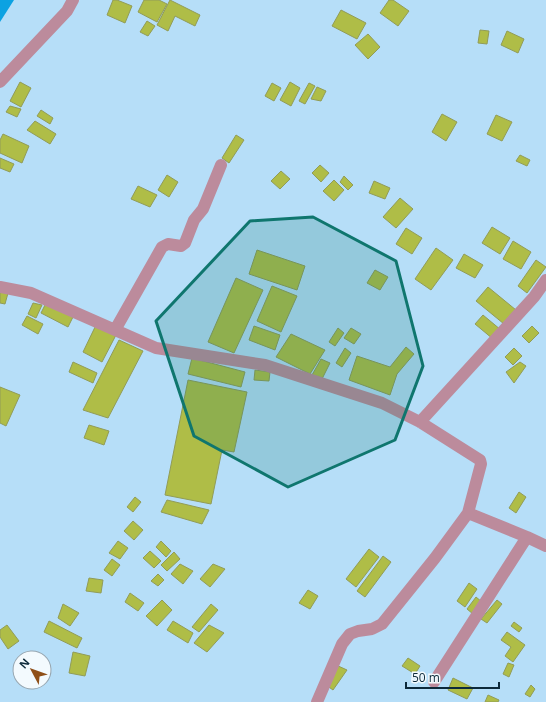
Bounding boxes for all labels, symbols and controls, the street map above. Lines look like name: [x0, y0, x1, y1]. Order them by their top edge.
north arrow: [12, 650, 52, 690]
text: N: [15, 655, 33, 671]
scale bar: [406, 664, 499, 690]
text: 50 m: [412, 669, 440, 686]

